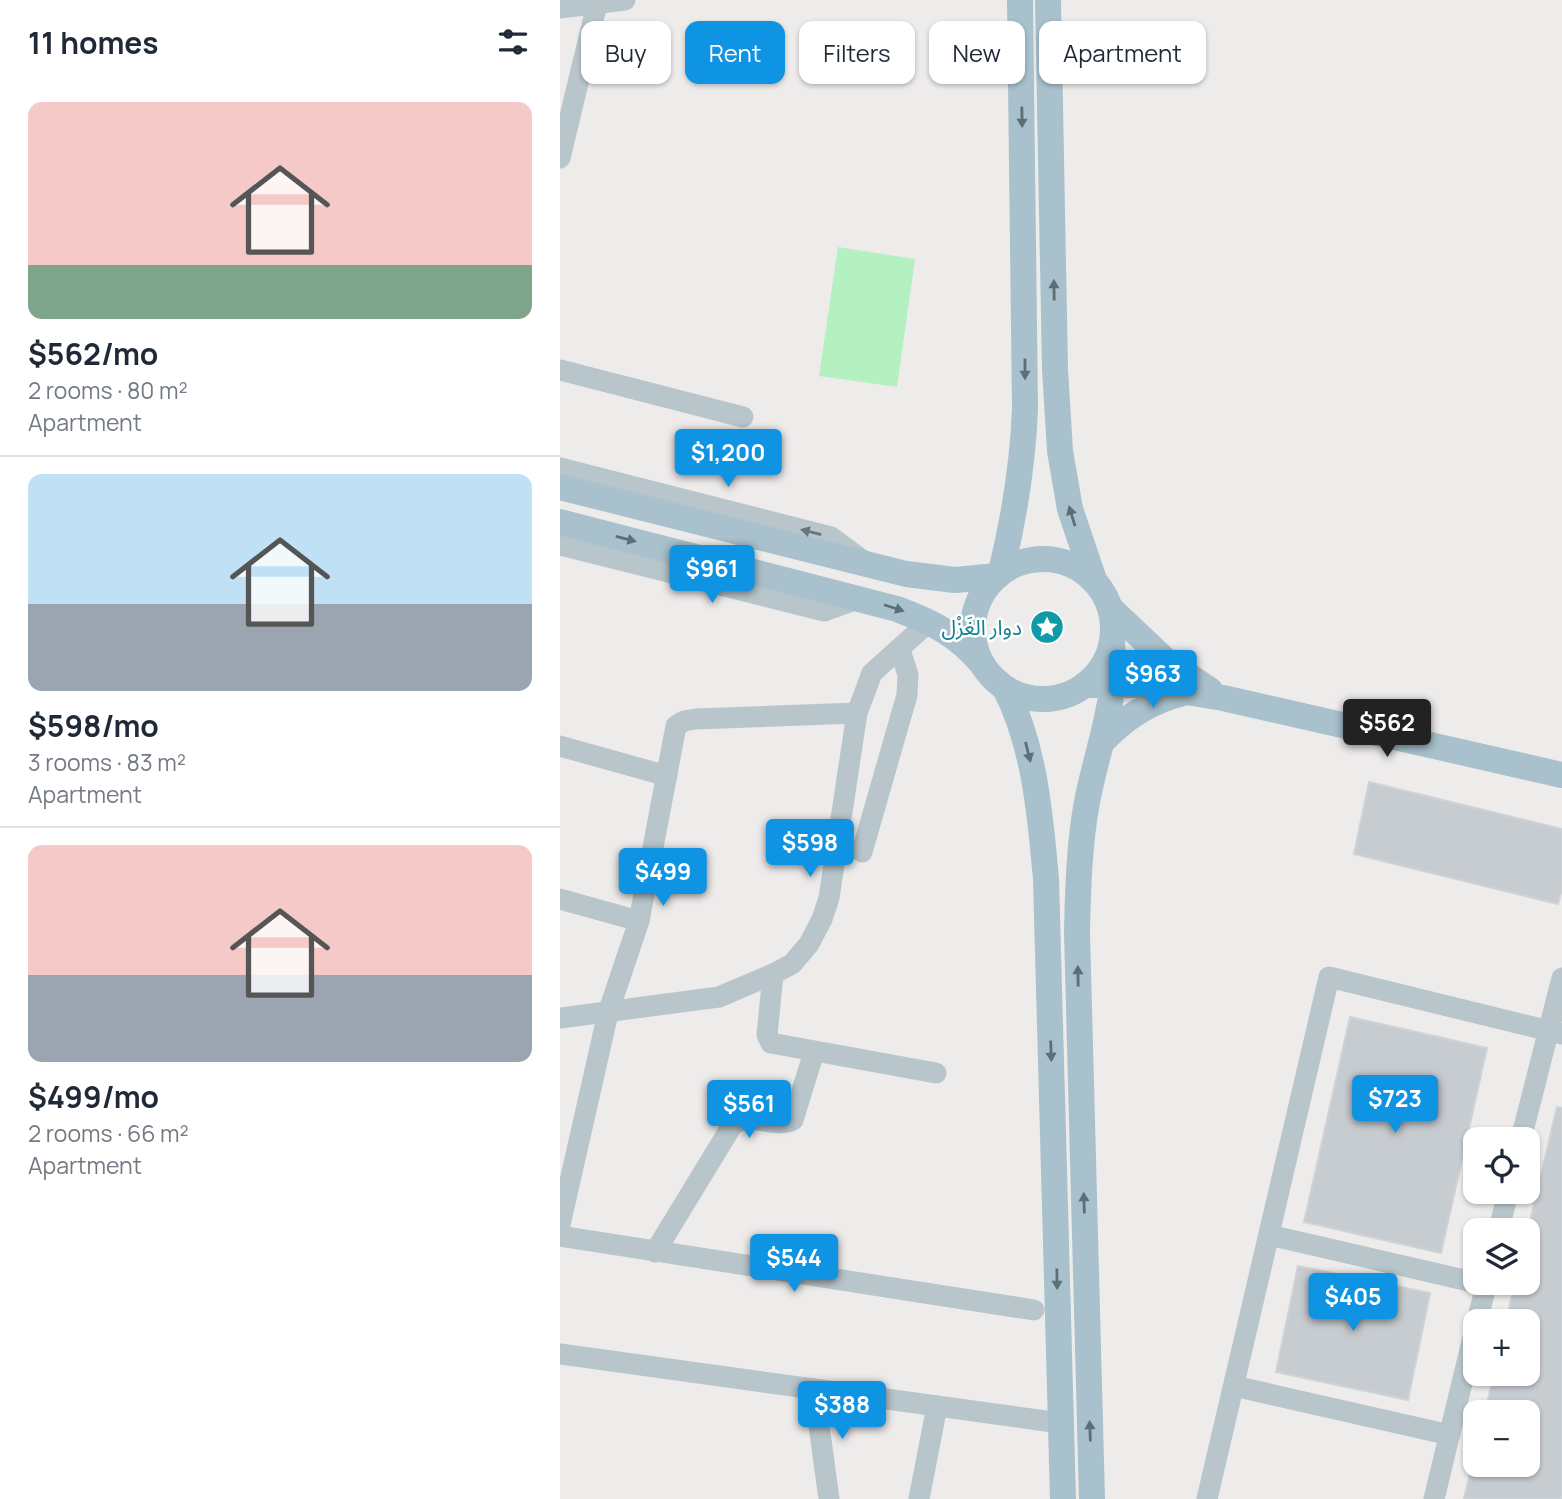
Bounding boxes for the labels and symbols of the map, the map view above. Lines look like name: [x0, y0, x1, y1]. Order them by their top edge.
one-way arrow: [1016, 106, 1028, 128]
one-way arrow: [1048, 278, 1059, 300]
one-way arrow: [1019, 358, 1031, 380]
pin: $1,200: [671, 430, 785, 489]
one-way arrow: [1067, 505, 1077, 526]
one-way arrow: [800, 526, 822, 537]
one-way arrow: [615, 534, 637, 545]
pin: $961: [671, 546, 753, 605]
one-way arrow: [883, 604, 904, 614]
place icon: دوار الغَزْل: [1028, 608, 1066, 646]
place label: دوار الغَزْل: [941, 613, 1022, 641]
pin: $963: [1112, 650, 1194, 710]
pin: $562: [1346, 700, 1428, 759]
one-way arrow: [1023, 741, 1034, 763]
pin: $598: [769, 820, 851, 879]
pin: $499: [622, 848, 704, 908]
one-way arrow: [1072, 965, 1084, 987]
one-way arrow: [1046, 1040, 1057, 1062]
pin: $723: [1354, 1076, 1436, 1135]
pin: $561: [708, 1080, 790, 1140]
one-way arrow: [1078, 1192, 1089, 1214]
pin: $544: [753, 1234, 835, 1294]
one-way arrow: [1051, 1268, 1062, 1290]
pin: $405: [1312, 1274, 1394, 1333]
pin: $388: [801, 1382, 883, 1441]
one-way arrow: [1084, 1420, 1095, 1442]

